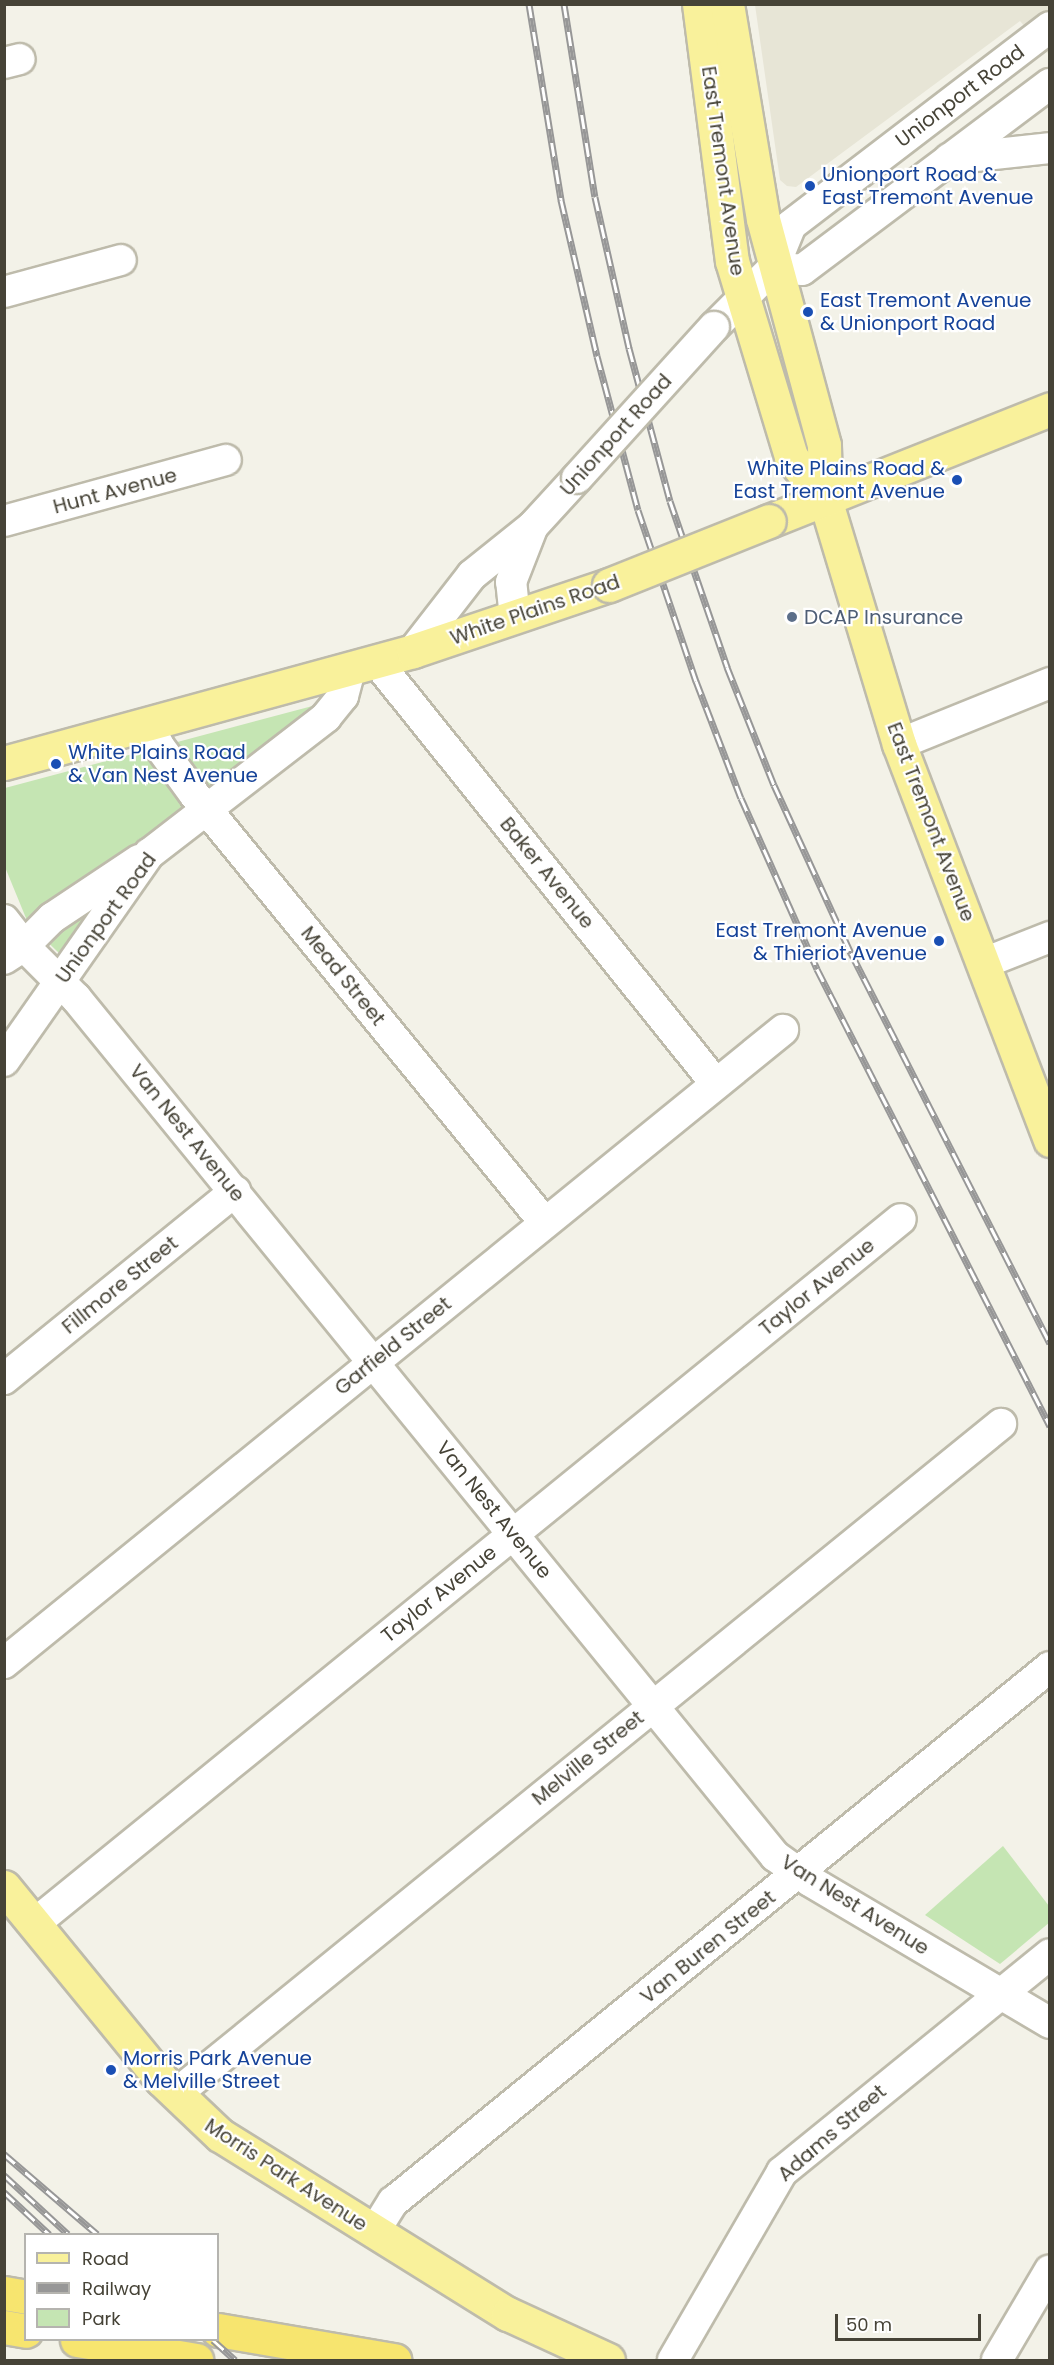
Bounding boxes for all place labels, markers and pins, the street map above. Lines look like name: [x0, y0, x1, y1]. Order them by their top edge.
place label: Unionport Road & East Tremont Avenue: [822, 162, 1033, 209]
marker: Unionport Road & East Tremont Avenue: [803, 179, 817, 193]
place label: East Tremont Avenue & Unionport Road: [820, 288, 1031, 335]
marker: East Tremont Avenue & Unionport Road: [801, 305, 815, 319]
place label: White Plains Road & East Tremont Avenue: [734, 456, 945, 503]
marker: White Plains Road & East Tremont Avenue: [950, 473, 964, 487]
place label: DCAP Insurance: [804, 605, 963, 629]
marker: DCAP Insurance: [785, 610, 799, 624]
place label: White Plains Road & Van Nest Avenue: [68, 740, 258, 787]
marker: White Plains Road & Van Nest Avenue: [49, 757, 63, 771]
place label: East Tremont Avenue & Thieriot Avenue: [716, 918, 927, 965]
marker: East Tremont Avenue & Thieriot Avenue: [932, 934, 946, 948]
place label: Morris Park Avenue & Melville Street: [123, 2046, 312, 2093]
marker: Morris Park Avenue & Melville Street: [104, 2063, 118, 2077]

